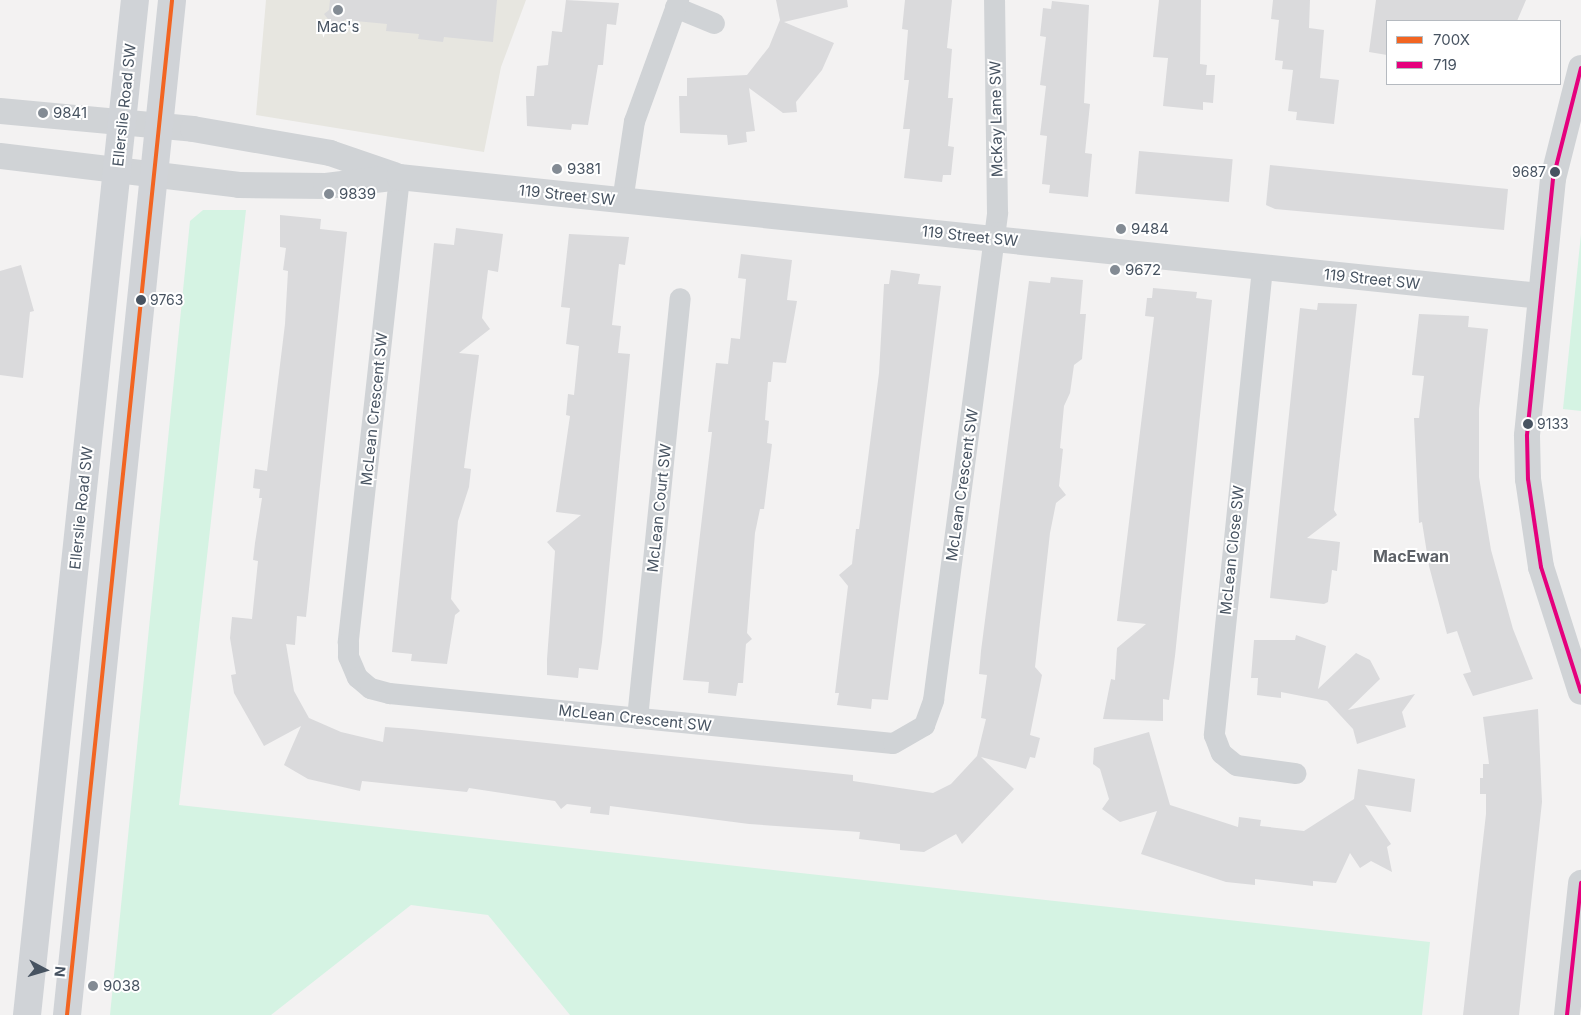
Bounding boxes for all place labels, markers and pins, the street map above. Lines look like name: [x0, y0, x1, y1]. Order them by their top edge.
marker: Mac's: [332, 4, 344, 16]
place label: Mac's: [317, 18, 359, 36]
place label: 9841: [53, 104, 87, 122]
marker: 9841: [37, 107, 49, 119]
place label: 9381: [567, 160, 601, 178]
marker: 9381: [551, 163, 563, 175]
place label: 9687: [1512, 164, 1546, 180]
marker: 9687: [1550, 167, 1560, 177]
place label: 9839: [339, 185, 376, 203]
marker: 9839: [323, 188, 335, 200]
place label: 9484: [1131, 220, 1169, 238]
marker: 9484: [1115, 223, 1127, 235]
place label: 9672: [1125, 261, 1161, 279]
marker: 9672: [1109, 264, 1121, 276]
place label: 9763: [150, 292, 183, 308]
marker: 9763: [136, 295, 146, 305]
place label: 9133: [1537, 416, 1569, 432]
marker: 9133: [1523, 419, 1533, 429]
place label: 9038: [103, 977, 140, 995]
marker: 9038: [87, 980, 99, 992]

